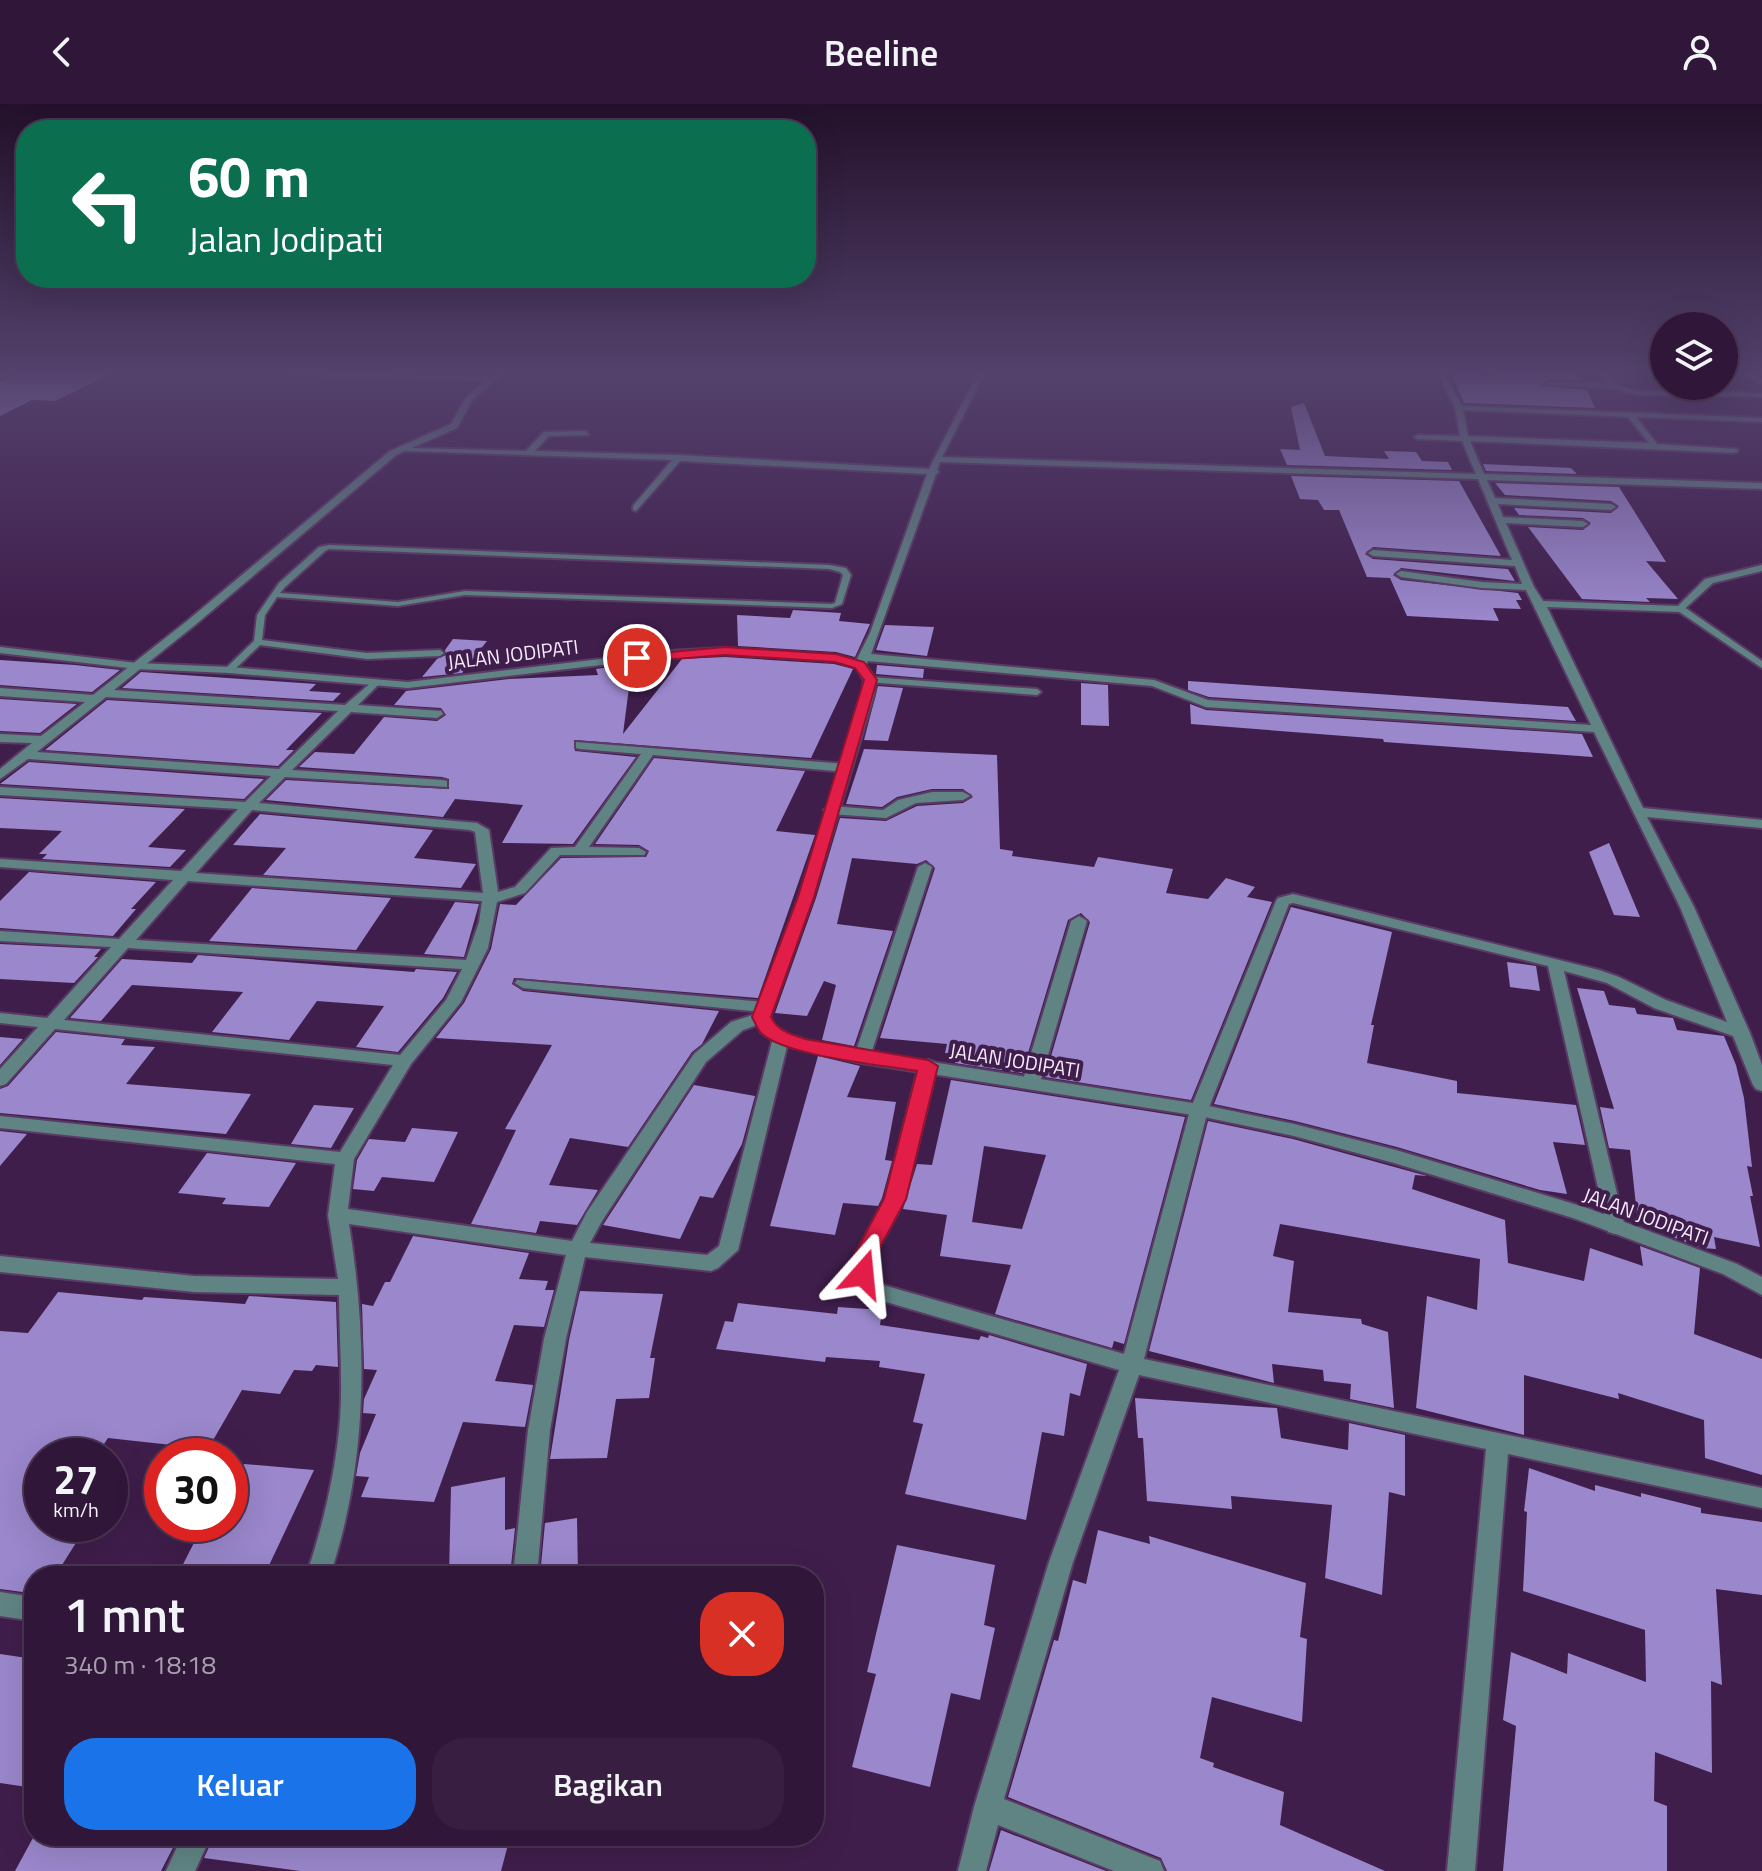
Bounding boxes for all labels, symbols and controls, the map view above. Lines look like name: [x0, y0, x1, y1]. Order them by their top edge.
text: Beeline: [824, 25, 938, 80]
icon: back: [40, 30, 84, 74]
icon: person: [1678, 30, 1722, 74]
text: 60 m: [188, 134, 310, 219]
icon: left: [56, 152, 160, 256]
text: Jalan Jodipati: [188, 211, 384, 266]
map controls: [1650, 312, 1738, 400]
button: layers: [1650, 312, 1738, 400]
pin: [603, 624, 671, 692]
street label: JALAN JODIPATI: [446, 631, 580, 677]
icon: arrive: [615, 636, 659, 680]
street label: JALAN JODIPATI: [948, 1034, 1082, 1086]
street label: JALAN JODIPATI: [1579, 1179, 1713, 1253]
position arrow: [821, 1232, 905, 1316]
speed limit sign: 30: [144, 1438, 248, 1542]
text: 27: [54, 1449, 98, 1510]
text: km/h: [53, 1494, 99, 1525]
text: 1 mnt: [64, 1578, 185, 1651]
button: close: [700, 1592, 784, 1676]
text: 340 m · 18:18: [64, 1645, 216, 1684]
button: Keluar: [64, 1738, 416, 1830]
button: Bagikan: [432, 1738, 784, 1830]

